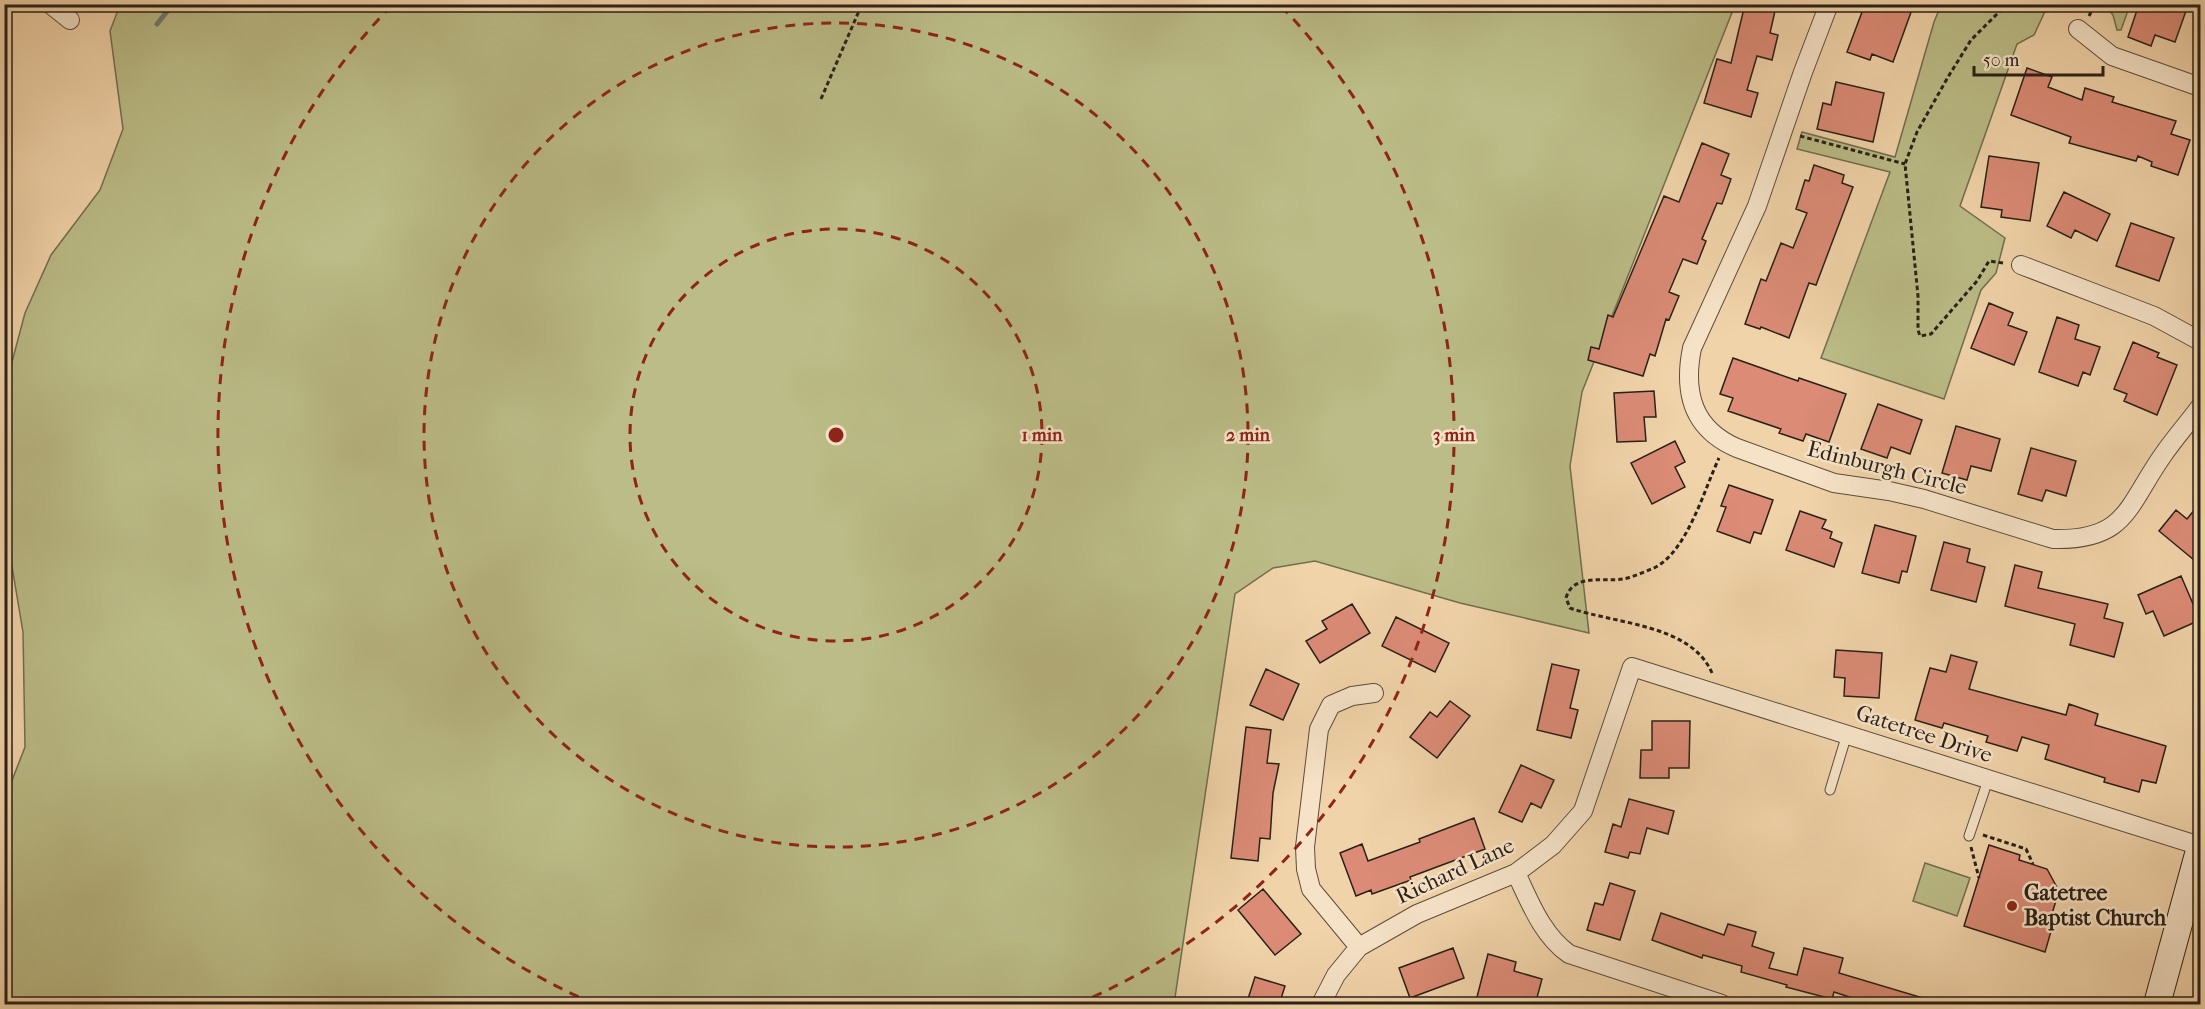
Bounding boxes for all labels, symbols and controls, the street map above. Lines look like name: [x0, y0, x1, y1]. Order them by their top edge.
scale bar: [1974, 39, 2103, 77]
text: 50 m: [1983, 50, 2020, 71]
centre of rings: [826, 425, 846, 445]
text: 1 min: [1021, 425, 1063, 446]
text: 2 min: [1226, 425, 1270, 446]
text: 3 min: [1433, 425, 1476, 446]
street label: Edinburgh Circle: [1805, 436, 1969, 500]
street label: Gatetree Drive: [1853, 700, 1996, 768]
street label: Richard Lane: [1392, 832, 1518, 910]
place label: Gatetree Baptist Church: [2024, 880, 2167, 931]
marker: Gatetree Baptist Church: [2005, 899, 2019, 913]

